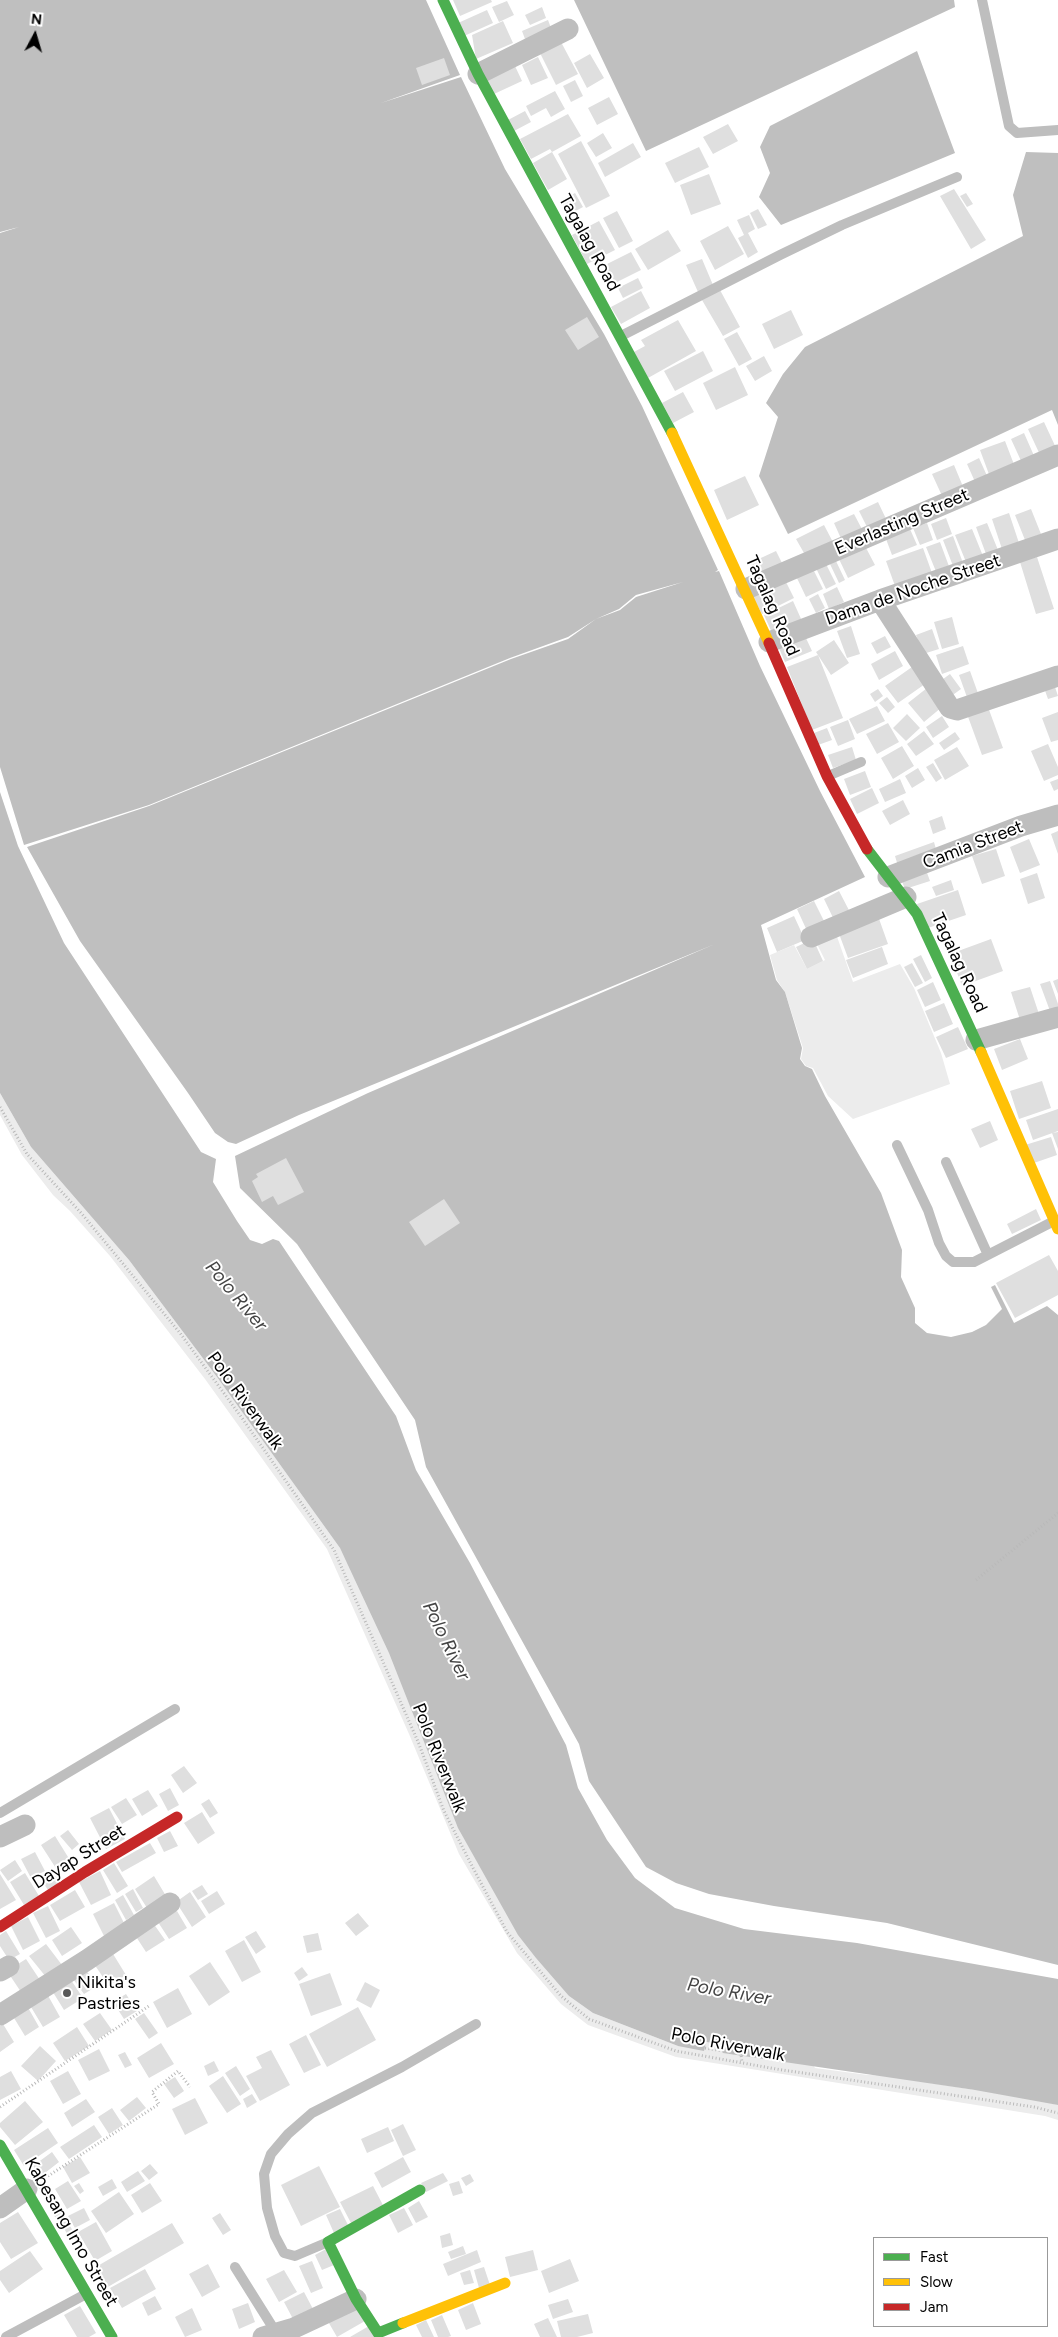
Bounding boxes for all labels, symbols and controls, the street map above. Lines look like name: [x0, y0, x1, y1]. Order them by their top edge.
north arrow: [10, 10, 60, 60]
text: N: [30, 11, 43, 29]
street label: Tagalag Road: [554, 191, 624, 295]
street label: Everlasting Street: [832, 484, 972, 560]
street label: Dama de Noche Street: [822, 550, 1004, 630]
street label: Tagalag Road: [740, 553, 804, 659]
street label: Camia Street: [920, 816, 1026, 874]
street label: Tagalag Road: [927, 910, 991, 1016]
water label: Polo River: [200, 1256, 272, 1336]
street label: Polo Riverwalk: [202, 1348, 288, 1454]
water label: Polo River: [417, 1598, 475, 1684]
street label: Polo Riverwalk: [407, 1700, 471, 1816]
street label: Dayap Street: [29, 1820, 129, 1894]
place label: Nikita's Pastries: [77, 1972, 140, 2015]
water label: Polo River: [685, 1973, 773, 2011]
marker: Nikita's Pastries: [61, 1987, 73, 1999]
street label: Polo Riverwalk: [669, 2023, 787, 2067]
street label: Kabesang Imo Street: [20, 2154, 122, 2310]
legend: [873, 2237, 1048, 2327]
text: Fast: [920, 2248, 948, 2266]
text: Slow: [920, 2273, 953, 2291]
text: Jam: [920, 2298, 948, 2316]

